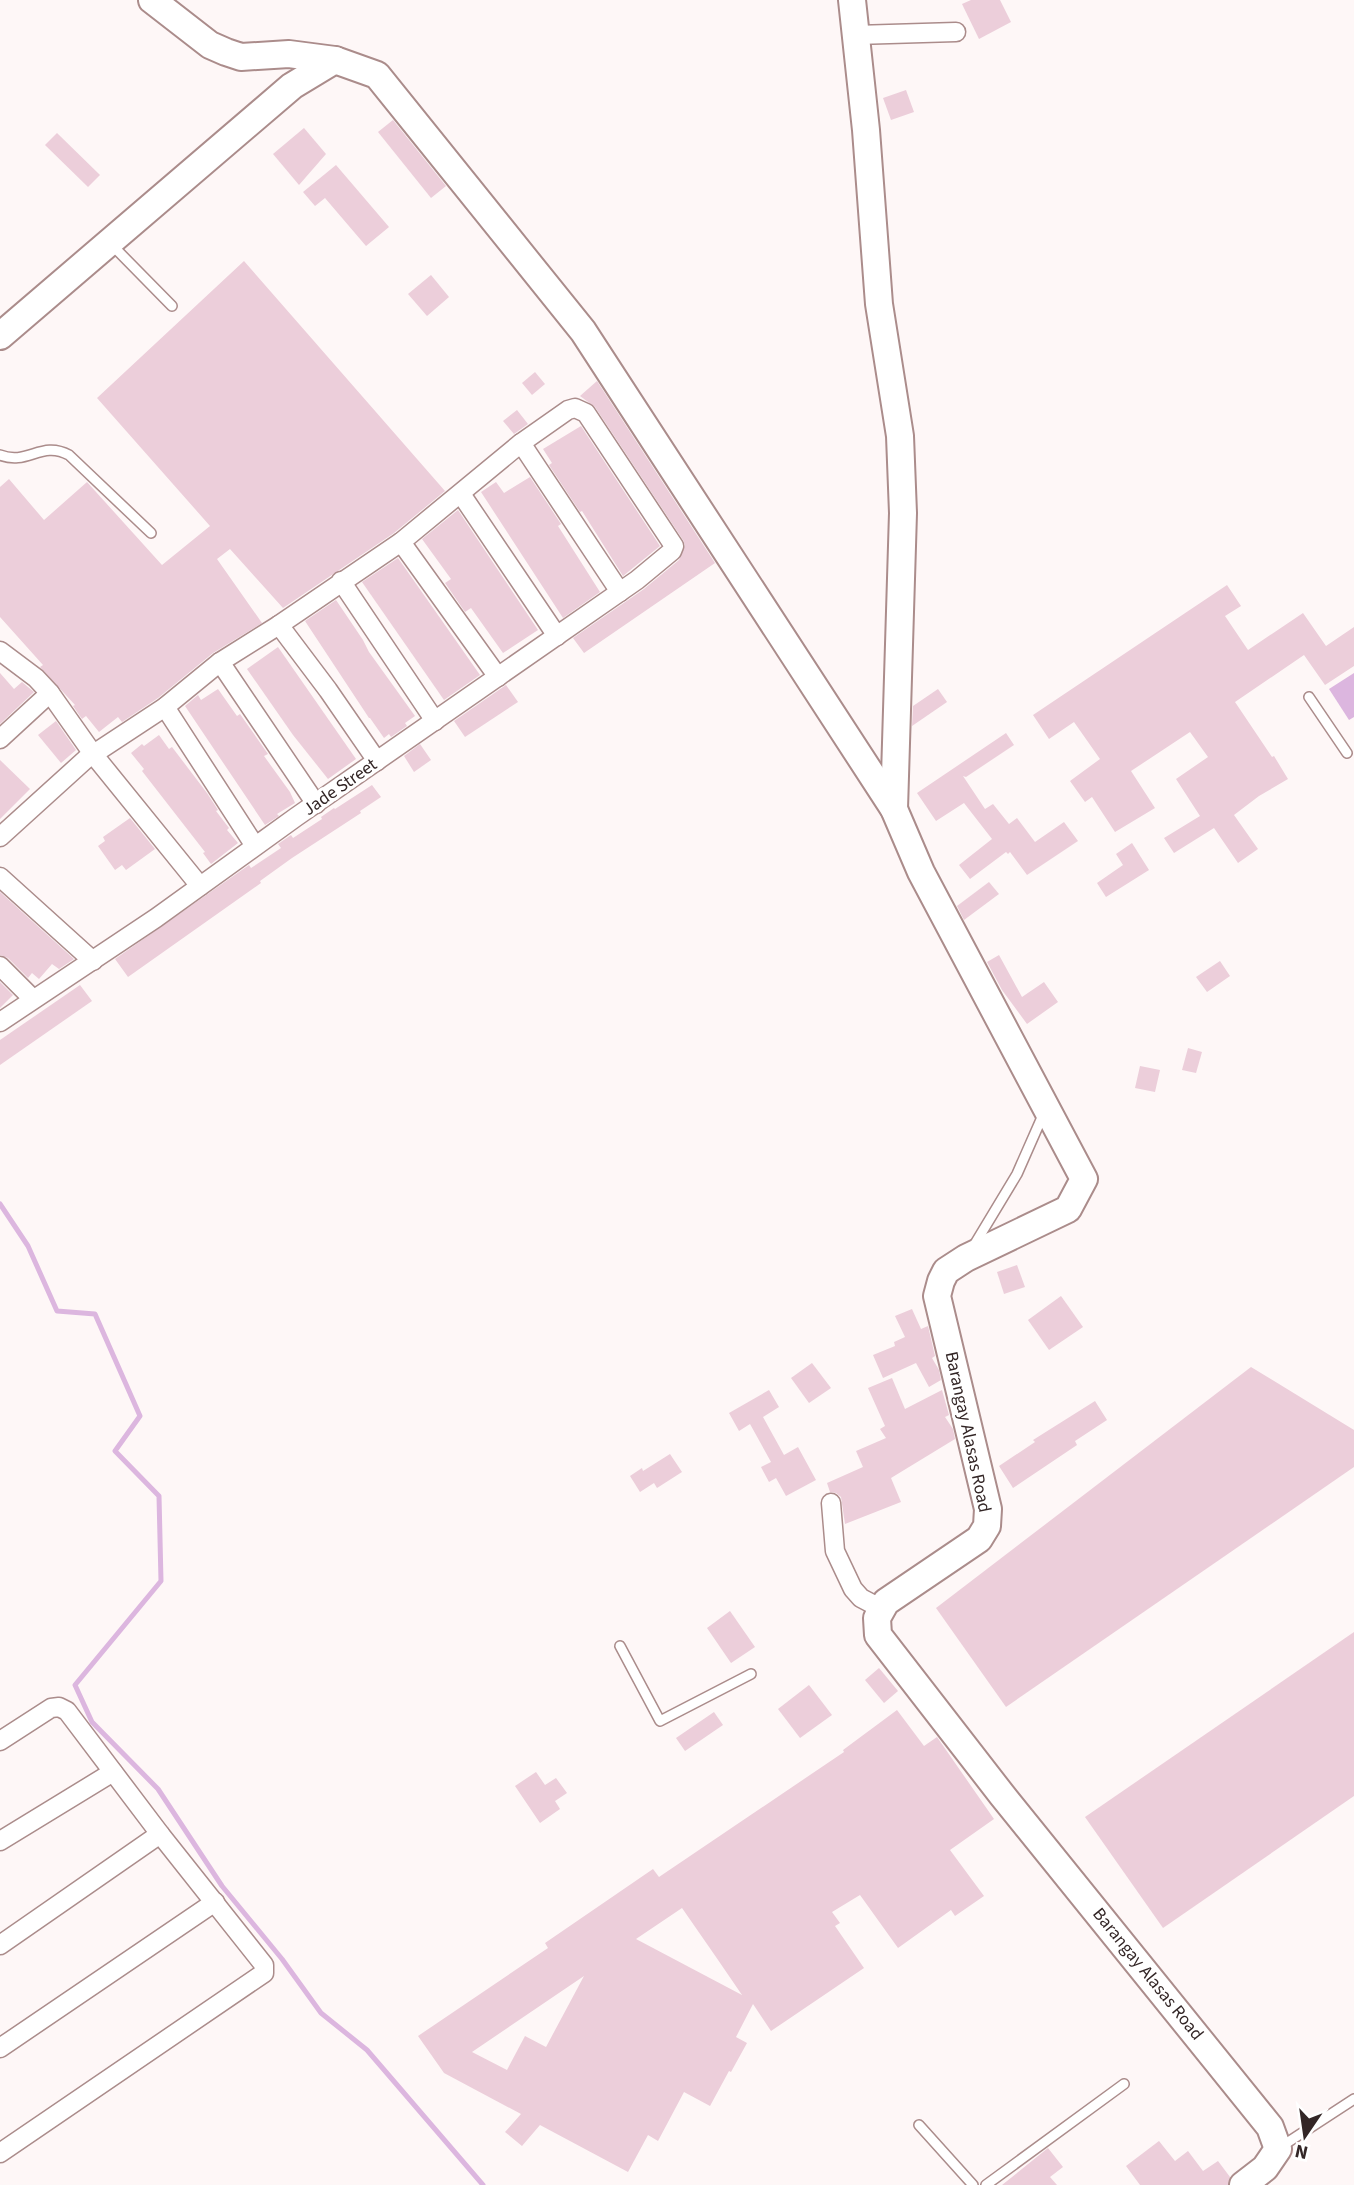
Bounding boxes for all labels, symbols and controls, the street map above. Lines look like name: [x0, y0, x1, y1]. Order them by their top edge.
street label: Jade Street: [298, 752, 382, 822]
street label: Barangay Alasas Road: [939, 1349, 997, 1515]
street label: Barangay Alasas Road: [1087, 1902, 1209, 2046]
north arrow: [1270, 2101, 1340, 2171]
text: N: [1292, 2137, 1311, 2166]

